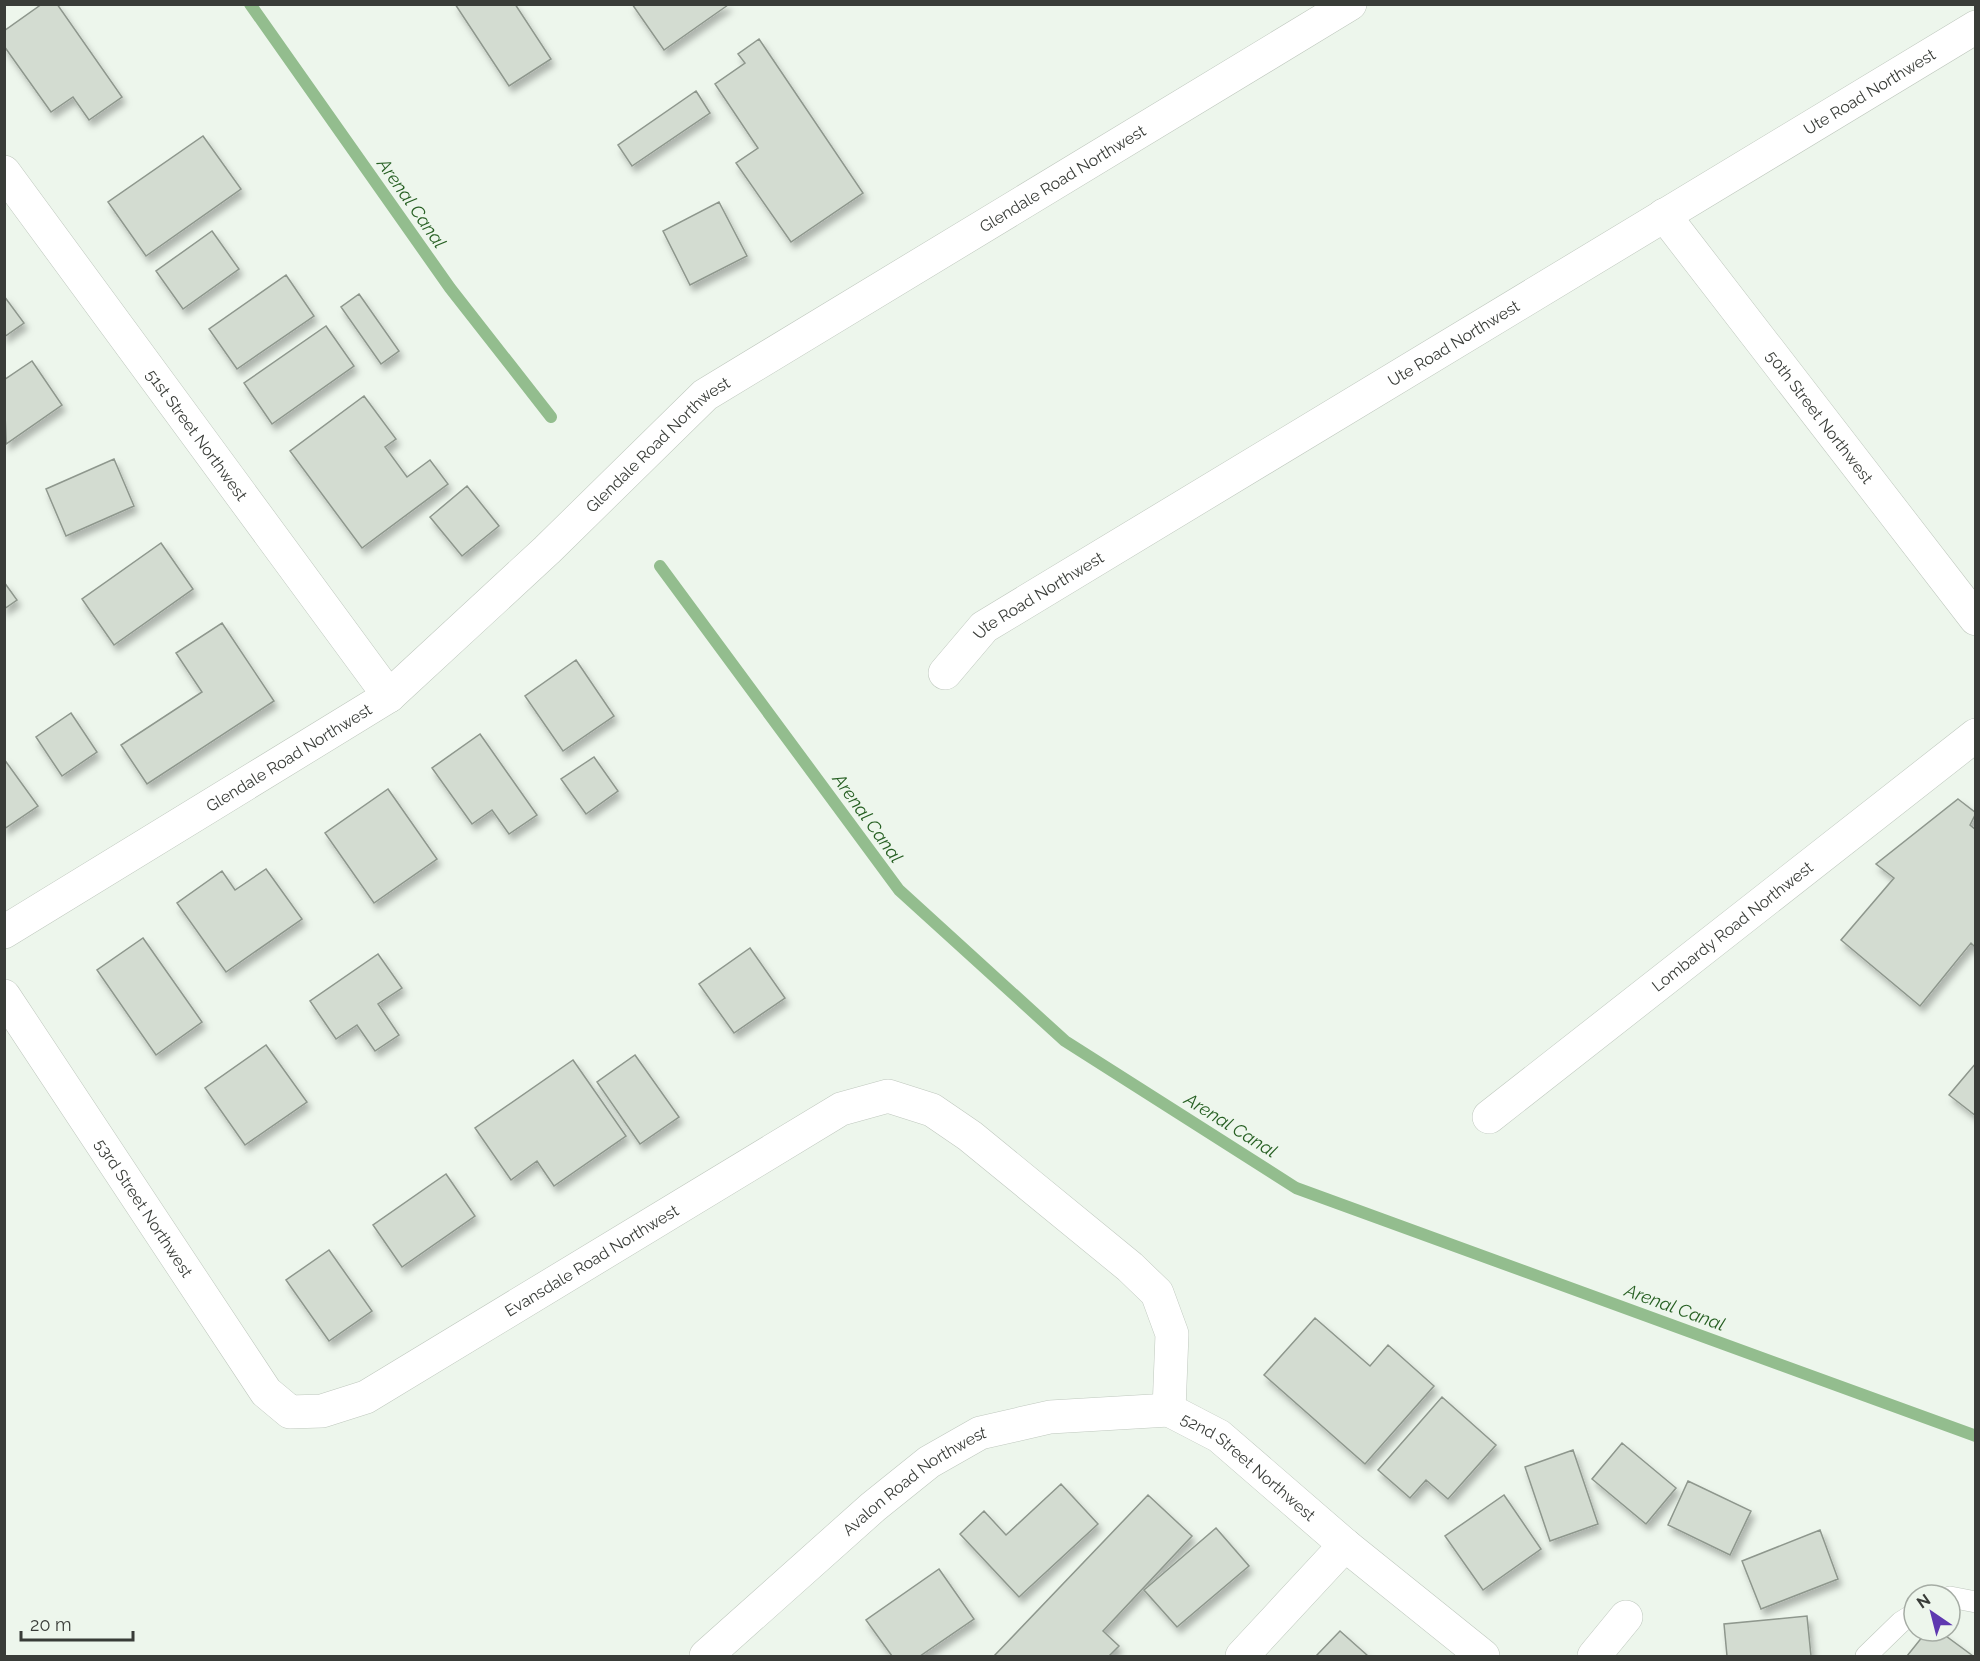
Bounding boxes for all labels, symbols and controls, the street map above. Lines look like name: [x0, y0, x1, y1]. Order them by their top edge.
street label: Ute Road Northwest: [1800, 44, 1939, 139]
street label: Glendale Road Northwest: [976, 120, 1149, 236]
water label: Arenal Canal: [373, 153, 451, 252]
street label: Ute Road Northwest: [1384, 296, 1523, 390]
street label: 50th Street Northwest: [1763, 347, 1878, 488]
street label: 51st Street Northwest: [142, 365, 252, 505]
street label: Glendale Road Northwest: [582, 372, 734, 516]
street label: Ute Road Northwest: [969, 547, 1107, 643]
street label: Glendale Road Northwest: [202, 699, 376, 815]
water label: Arenal Canal: [828, 769, 907, 867]
street label: Lombardy Road Northwest: [1648, 857, 1817, 995]
water label: Arenal Canal: [1180, 1088, 1281, 1162]
street label: 53rd Street Northwest: [91, 1135, 197, 1281]
street label: Evansdale Road Northwest: [501, 1200, 682, 1320]
water label: Arenal Canal: [1621, 1279, 1728, 1335]
street label: 52nd Street Northwest: [1178, 1408, 1320, 1525]
street label: Avalon Road Northwest: [838, 1422, 988, 1539]
north arrow: [1902, 1583, 1962, 1643]
text: N: [1913, 1590, 1934, 1612]
scale bar: [21, 1604, 134, 1642]
text: 20 m: [30, 1614, 72, 1635]

